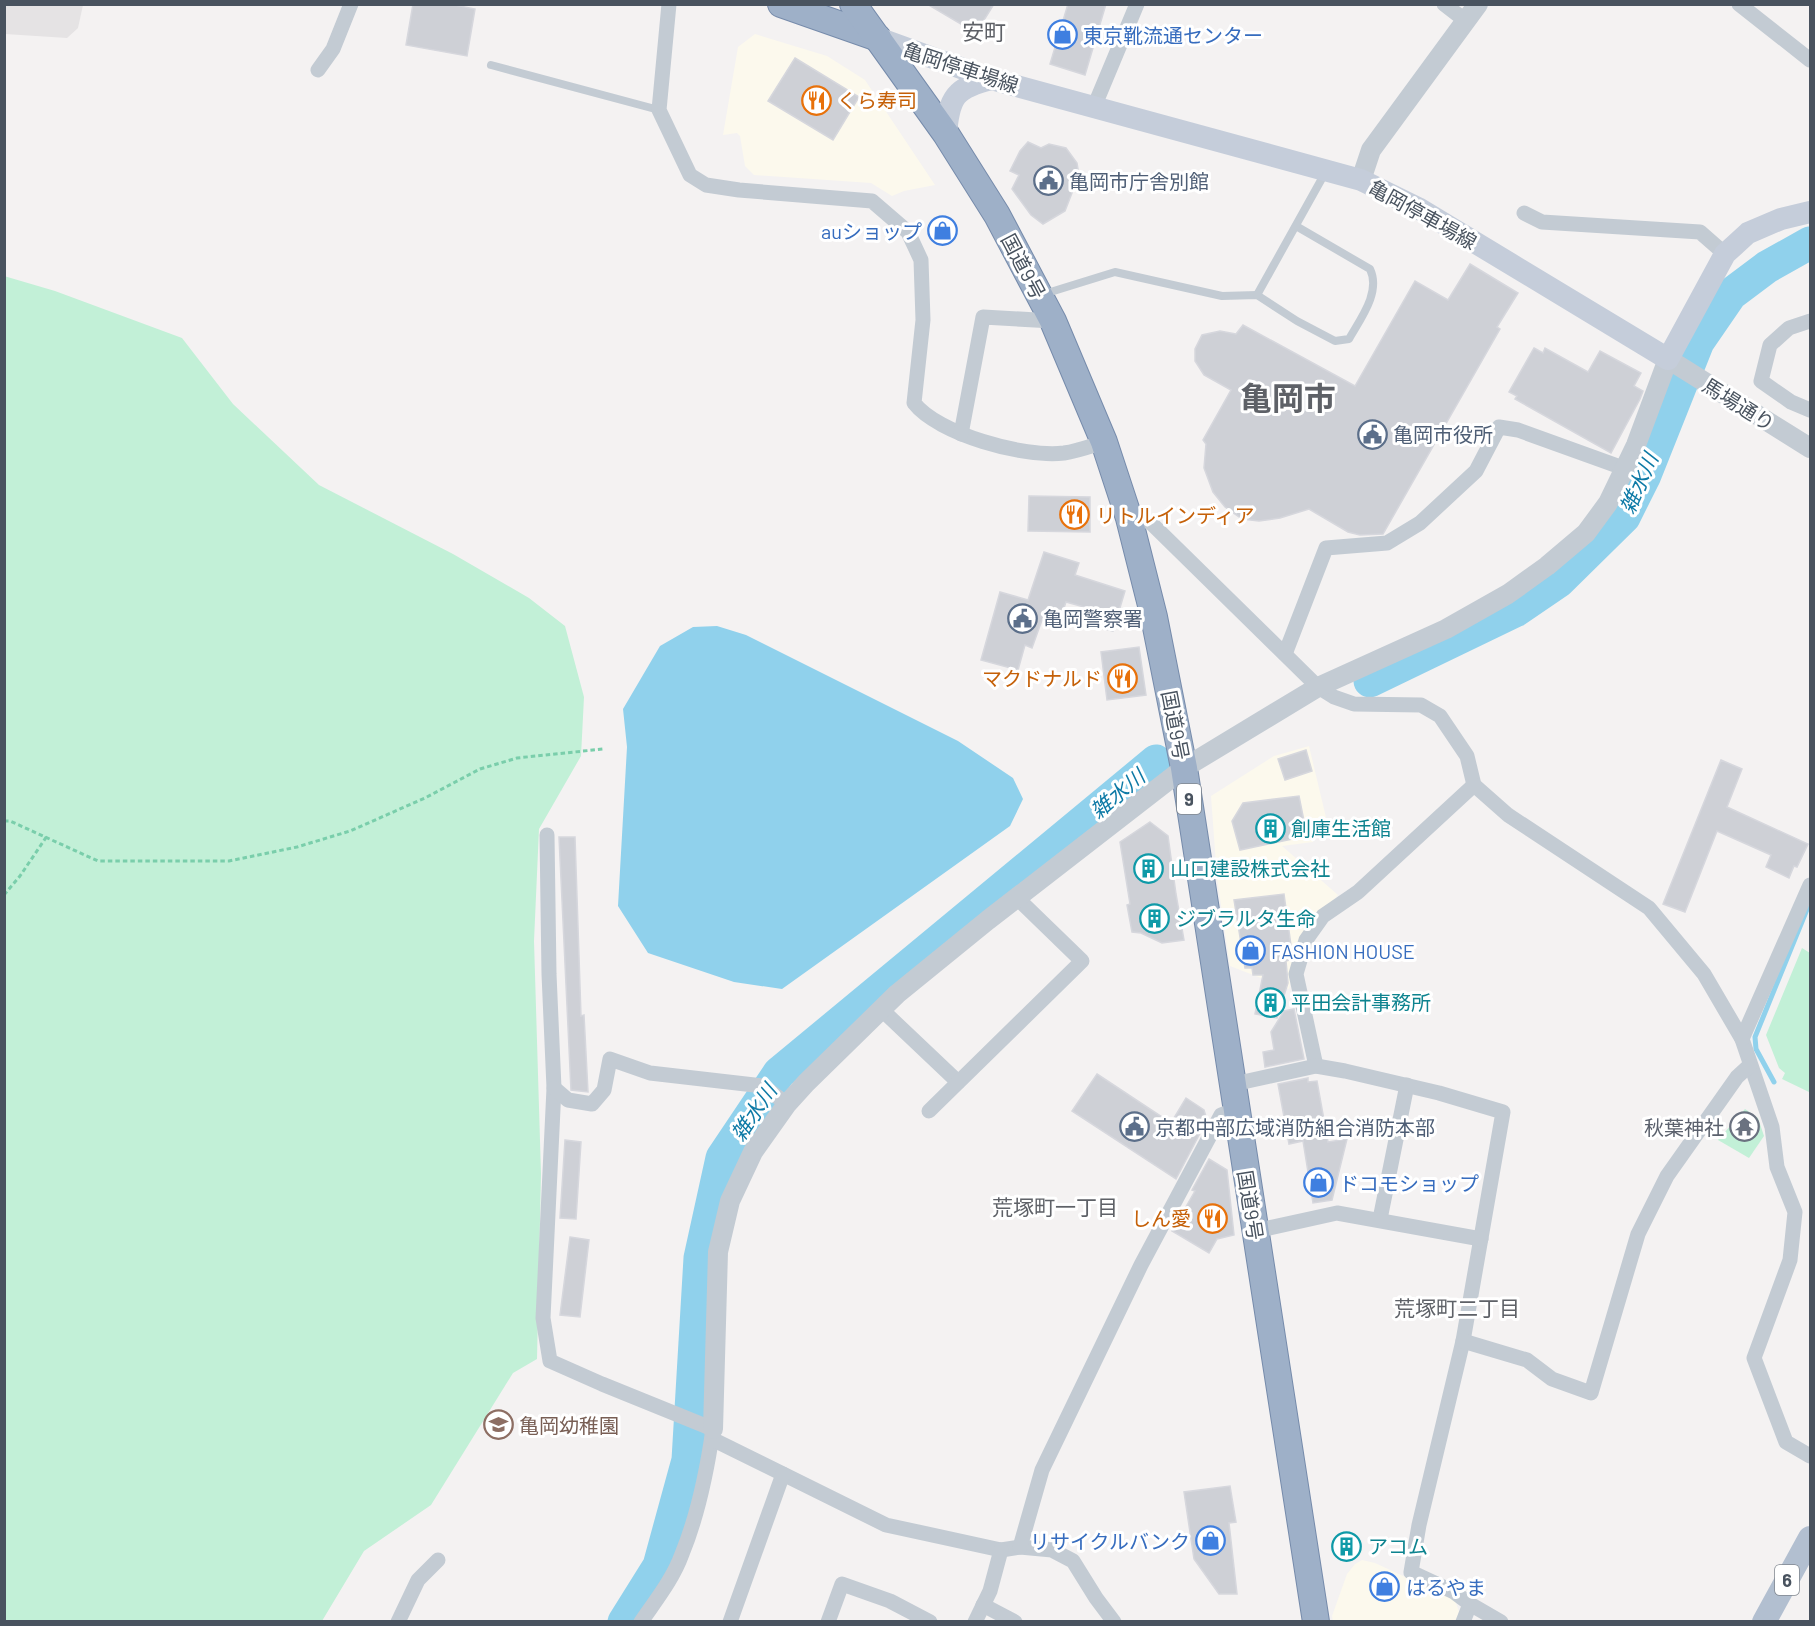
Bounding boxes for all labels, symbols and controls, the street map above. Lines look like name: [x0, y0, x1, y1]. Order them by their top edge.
district label: 安町: [962, 18, 1006, 44]
shop icon: 東京靴流通センター: [1046, 19, 1078, 51]
place label: 東京靴流通センター: [1083, 23, 1263, 47]
street label: 亀岡停車場線: [900, 37, 1022, 97]
restaurant icon: くら寿司: [800, 84, 832, 116]
place label: くら寿司: [837, 88, 917, 112]
public building icon: 亀岡市庁舎別館: [1032, 165, 1064, 197]
place label: 亀岡市庁舎別館: [1069, 169, 1209, 193]
street label: 亀岡停車場線: [1365, 174, 1481, 254]
shop icon: auショップ: [927, 215, 959, 247]
place label: auショップ: [821, 219, 922, 243]
street label: 国道9号: [997, 229, 1051, 303]
street label: 馬場通り: [1699, 373, 1779, 435]
district label: 亀岡市: [1240, 378, 1336, 416]
public building icon: 亀岡市役所: [1356, 418, 1388, 450]
place label: 亀岡市役所: [1393, 422, 1493, 446]
water label: 雑水川: [1614, 447, 1663, 517]
restaurant icon: リトルインディア: [1059, 499, 1091, 531]
place label: リトルインディア: [1096, 503, 1255, 527]
public building icon: 亀岡警察署: [1006, 602, 1038, 634]
place label: 亀岡警察署: [1043, 606, 1143, 630]
restaurant icon: マクドナルド: [1107, 662, 1139, 694]
place label: マクドナルド: [982, 666, 1102, 690]
street label: 国道9号: [1158, 688, 1194, 762]
water label: 雑水川: [1085, 762, 1151, 823]
road number: 9: [1177, 784, 1201, 814]
building icon: 創庫生活館: [1254, 812, 1286, 844]
place label: 創庫生活館: [1291, 816, 1391, 840]
building icon: 山口建設株式会社: [1133, 852, 1165, 884]
place label: 山口建設株式会社: [1170, 856, 1330, 880]
building icon: ジブラルタ生命: [1139, 902, 1171, 934]
place label: ジブラルタ生命: [1176, 906, 1316, 930]
shop icon: FASHION HOUSE: [1234, 935, 1266, 967]
place label: FASHION HOUSE: [1271, 939, 1415, 963]
building icon: 平田会計事務所: [1254, 986, 1286, 1018]
place label: 平田会計事務所: [1291, 990, 1431, 1014]
water label: 雑水川: [725, 1077, 782, 1145]
public building icon: 京都中部広域消防組合消防本部: [1118, 1111, 1150, 1143]
temple icon: 秋葉神社: [1729, 1111, 1761, 1143]
place label: 京都中部広域消防組合消防本部: [1155, 1115, 1435, 1139]
place label: 秋葉神社: [1644, 1115, 1724, 1139]
shop icon: ドコモショップ: [1302, 1167, 1334, 1199]
street label: 国道9号: [1234, 1168, 1268, 1242]
place label: ドコモショップ: [1339, 1171, 1479, 1195]
district label: 荒塚町一丁目: [992, 1194, 1118, 1219]
restaurant icon: しん愛: [1196, 1202, 1228, 1234]
place label: しん愛: [1131, 1206, 1191, 1230]
district label: 荒塚町二丁目: [1394, 1295, 1520, 1320]
school or university icon: 亀岡幼稚園: [482, 1409, 514, 1441]
place label: 亀岡幼稚園: [519, 1413, 619, 1437]
shop icon: リサイクルバンク: [1195, 1525, 1227, 1557]
place label: リサイクルバンク: [1030, 1529, 1190, 1553]
building icon: アコム: [1331, 1530, 1363, 1562]
place label: アコム: [1368, 1534, 1428, 1558]
road number: 6: [1775, 1565, 1799, 1595]
shop icon: はるやま: [1369, 1571, 1401, 1603]
place label: はるやま: [1406, 1575, 1486, 1599]

